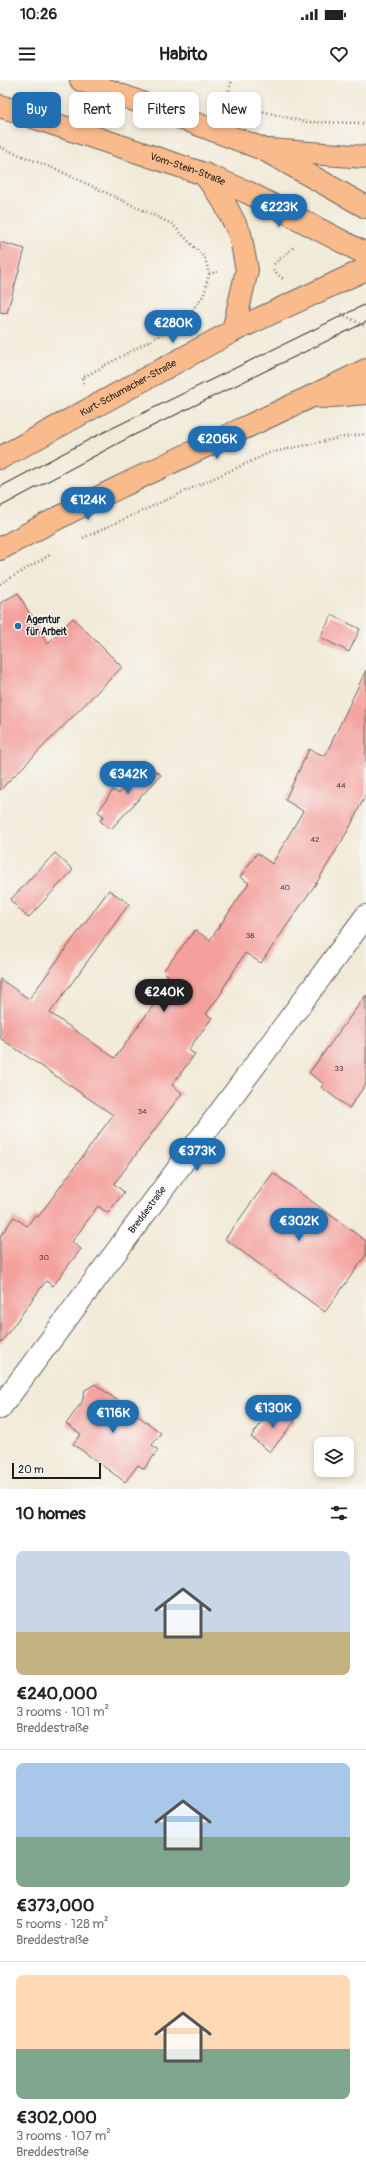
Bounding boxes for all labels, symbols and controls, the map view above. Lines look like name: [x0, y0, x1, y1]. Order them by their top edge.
text: 10:26: [20, 5, 57, 24]
icon: menu: [16, 43, 38, 65]
text: Habito: [159, 43, 207, 66]
icon: heart: [328, 43, 350, 65]
chip: Buy: [12, 92, 61, 128]
chip: Rent: [69, 92, 125, 128]
chip: Filters: [133, 92, 199, 128]
chip: New: [207, 92, 261, 128]
street label: Vom-Stein-Straße: [148, 150, 227, 188]
pin: €223K: [251, 194, 307, 228]
text: €223K: [260, 199, 298, 215]
pin: €280K: [145, 310, 201, 344]
text: €280K: [153, 315, 193, 331]
street label: Kurt-Schumacher-Straße: [78, 357, 179, 419]
pin: €206K: [189, 426, 245, 460]
text: €206K: [197, 431, 237, 447]
pin: €124K: [60, 487, 116, 521]
text: €124K: [70, 492, 106, 508]
place label: Agentur für Arbeit: [26, 614, 68, 638]
marker: Agentur für Arbeit: [13, 621, 23, 631]
pin: €342K: [100, 761, 156, 795]
text: €342K: [109, 766, 147, 782]
house number: 44: [336, 781, 346, 790]
house number: 42: [310, 835, 320, 844]
house number: 40: [280, 883, 291, 892]
house number: 38: [246, 931, 254, 940]
pin: €240K: [136, 979, 192, 1013]
text: €240K: [144, 984, 184, 1000]
house number: 33: [335, 1064, 344, 1073]
house number: 34: [137, 1107, 147, 1116]
pin: €373K: [169, 1138, 225, 1172]
text: €373K: [178, 1143, 216, 1159]
street label: Breddestraße: [126, 1184, 169, 1236]
pin: €302K: [271, 1208, 327, 1242]
text: €302K: [279, 1213, 319, 1229]
house number: 30: [39, 1253, 49, 1262]
pin: €130K: [245, 1395, 301, 1429]
pin: €116K: [85, 1400, 141, 1434]
text: €130K: [254, 1400, 292, 1416]
text: €116K: [96, 1405, 130, 1421]
map controls: [314, 1437, 354, 1477]
button: layers: [314, 1437, 354, 1477]
scale bar: [12, 1461, 101, 1480]
text: 20 m: [18, 1463, 44, 1476]
icon: filters: [328, 1502, 350, 1524]
text: 10 homes: [16, 1503, 86, 1524]
icon: home: [147, 1577, 219, 1649]
text: €240,000: [16, 1683, 97, 1704]
text: 3 rooms · 101 m²: [16, 1704, 109, 1720]
text: Breddestraße: [16, 1720, 89, 1736]
icon: home: [147, 1789, 219, 1861]
text: €373,000: [16, 1895, 94, 1916]
text: 5 rooms · 128 m²: [16, 1916, 109, 1932]
text: Breddestraße: [16, 1932, 89, 1948]
icon: home: [147, 2001, 219, 2073]
text: €302,000: [16, 2107, 97, 2128]
text: 3 rooms · 107 m²: [16, 2128, 111, 2144]
text: Breddestraße: [16, 2144, 89, 2160]

